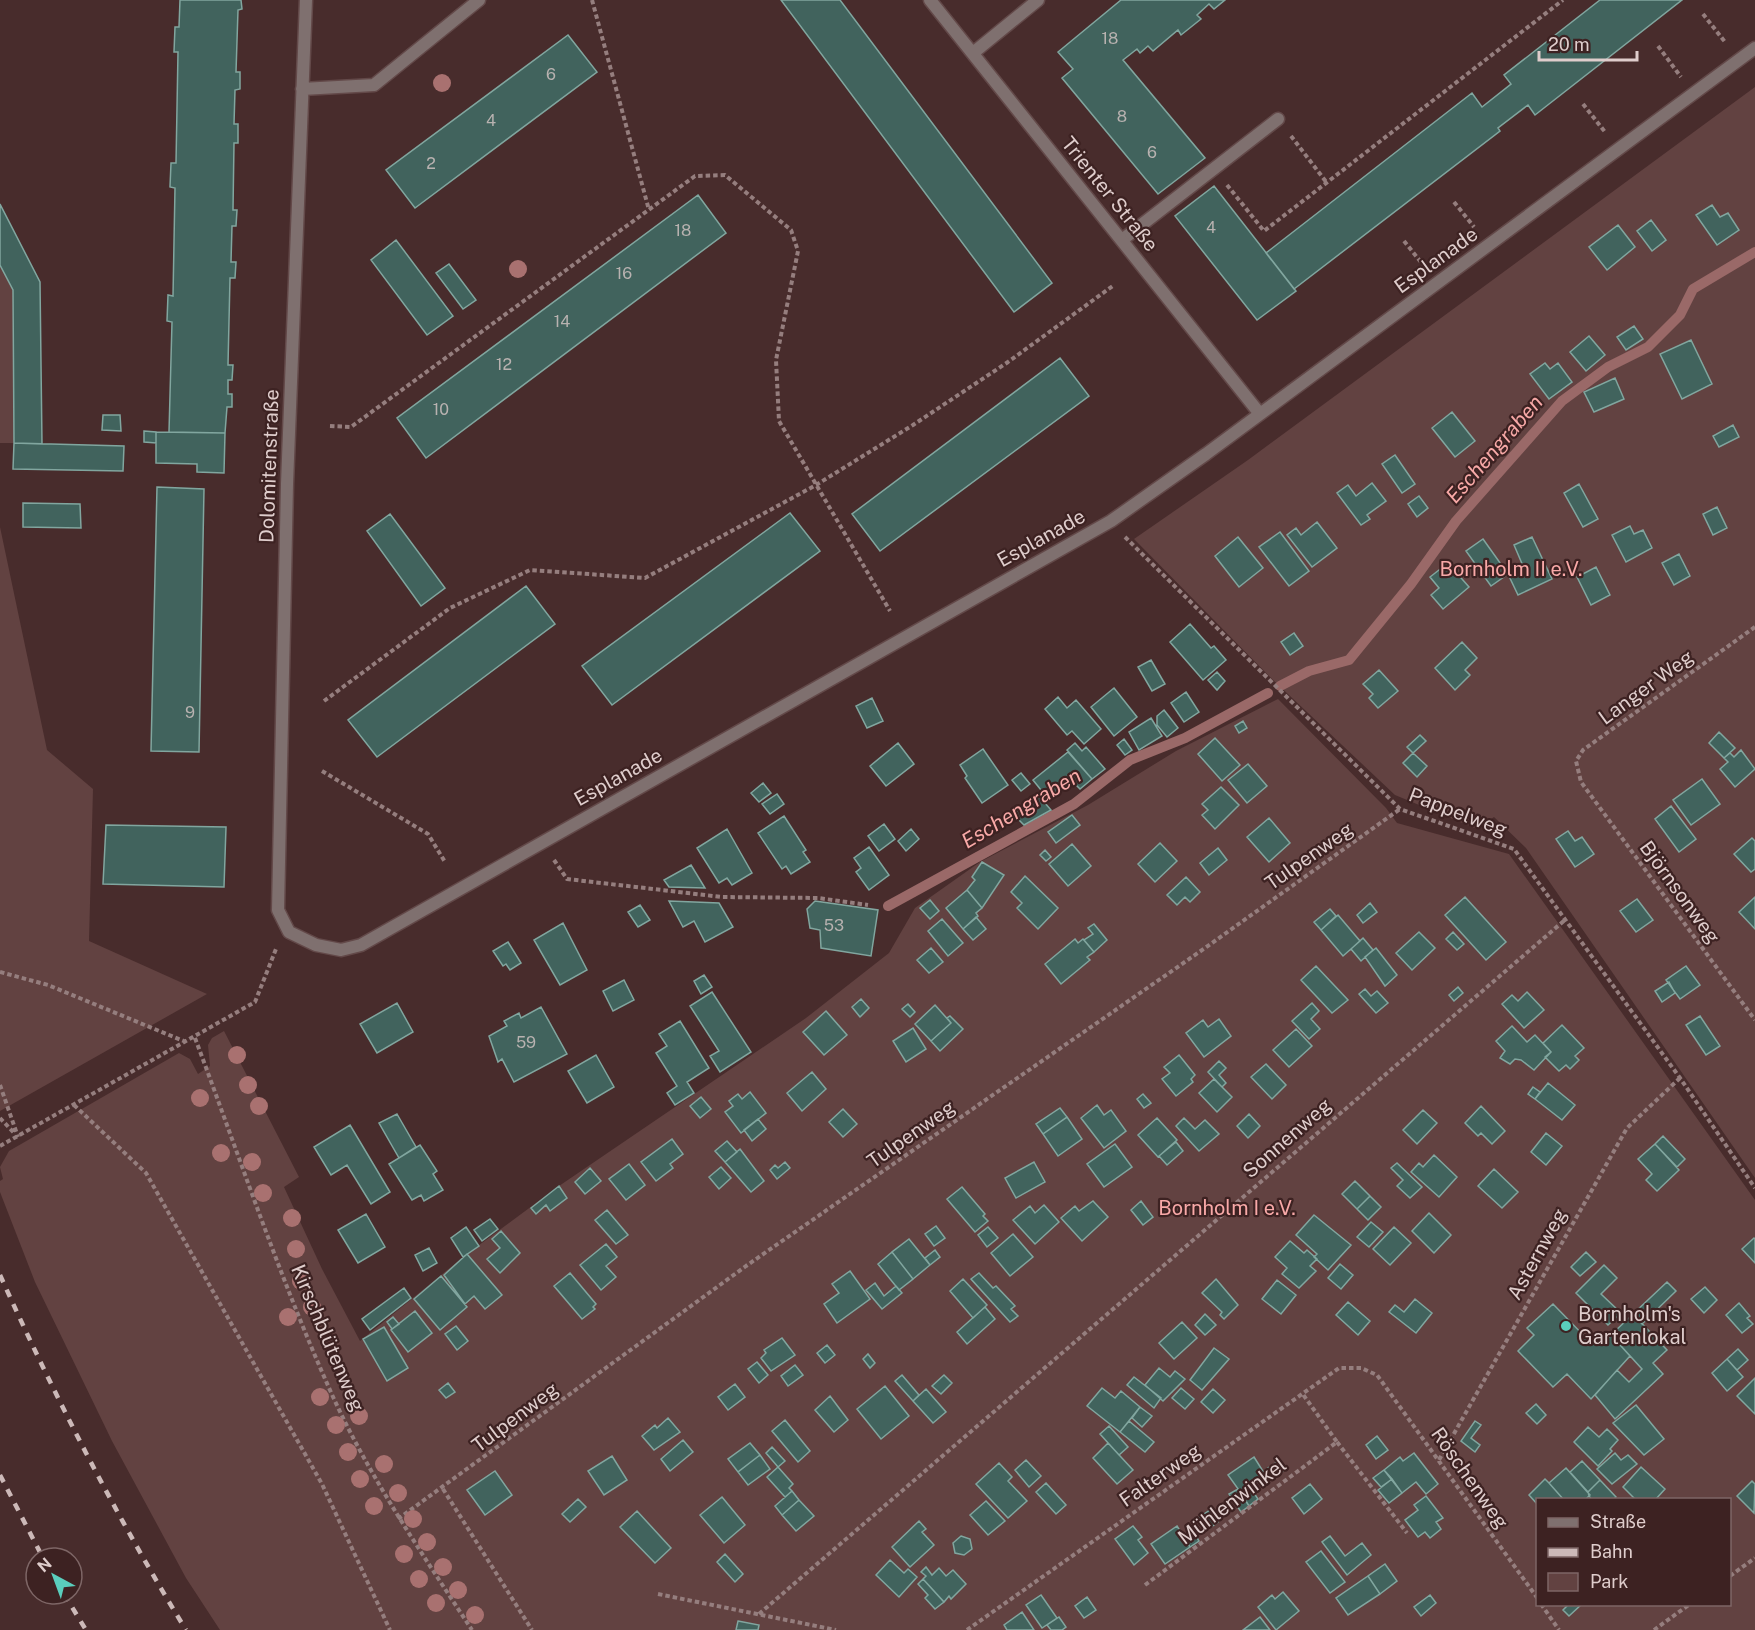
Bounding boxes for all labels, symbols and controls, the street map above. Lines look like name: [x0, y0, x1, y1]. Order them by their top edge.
scale bar: [1539, 24, 1636, 62]
house number: 18: [1102, 29, 1118, 48]
text: 20 m: [1548, 34, 1590, 55]
house number: 6: [546, 65, 556, 84]
house number: 8: [1117, 107, 1127, 126]
house number: 4: [486, 111, 496, 130]
street label: Trienter Straße: [1057, 132, 1163, 256]
house number: 6: [1147, 143, 1157, 162]
house number: 2: [426, 154, 436, 173]
house number: 4: [1206, 218, 1216, 237]
house number: 18: [675, 221, 691, 240]
street label: Esplanade: [1390, 222, 1482, 298]
house number: 16: [616, 264, 632, 283]
house number: 14: [554, 312, 570, 331]
house number: 12: [496, 355, 512, 374]
street label: Dolomitenstraße: [254, 389, 284, 543]
water label: Eschengraben: [1440, 390, 1548, 508]
house number: 10: [433, 400, 449, 419]
street label: Esplanade: [993, 504, 1089, 572]
park label: Bornholm II e.V.: [1440, 557, 1582, 581]
street label: Langer Weg: [1594, 645, 1698, 729]
house number: 9: [185, 703, 195, 722]
street label: Esplanade: [570, 743, 666, 811]
water label: Eschengraben: [957, 763, 1085, 853]
street label: Pappelweg: [1405, 782, 1511, 842]
street label: Tulpenweg: [1260, 817, 1358, 895]
street label: Björnsonweg: [1635, 836, 1725, 948]
house number: 53: [824, 916, 844, 935]
house number: 59: [516, 1033, 536, 1052]
street label: Sonnenweg: [1238, 1093, 1336, 1183]
street label: Tulpenweg: [862, 1095, 960, 1173]
park label: Bornholm I e.V.: [1158, 1196, 1296, 1220]
street label: Asternweg: [1502, 1204, 1572, 1304]
street label: Kirschblütenweg: [286, 1261, 370, 1415]
place label: Bornholm's Gartenlokal: [1578, 1302, 1687, 1349]
marker: Bornholm's Gartenlokal: [1559, 1319, 1573, 1333]
street label: Tulpenweg: [467, 1377, 563, 1457]
street label: Röschenweg: [1426, 1423, 1514, 1533]
street label: Falterweg: [1115, 1438, 1205, 1512]
street label: Mühlenwinkel: [1173, 1452, 1291, 1550]
legend: [1536, 1498, 1731, 1606]
text: Straße: [1590, 1511, 1646, 1532]
text: Bahn: [1590, 1541, 1633, 1562]
north arrow: [24, 1546, 84, 1606]
text: N: [34, 1554, 55, 1576]
text: Park: [1590, 1571, 1628, 1592]

